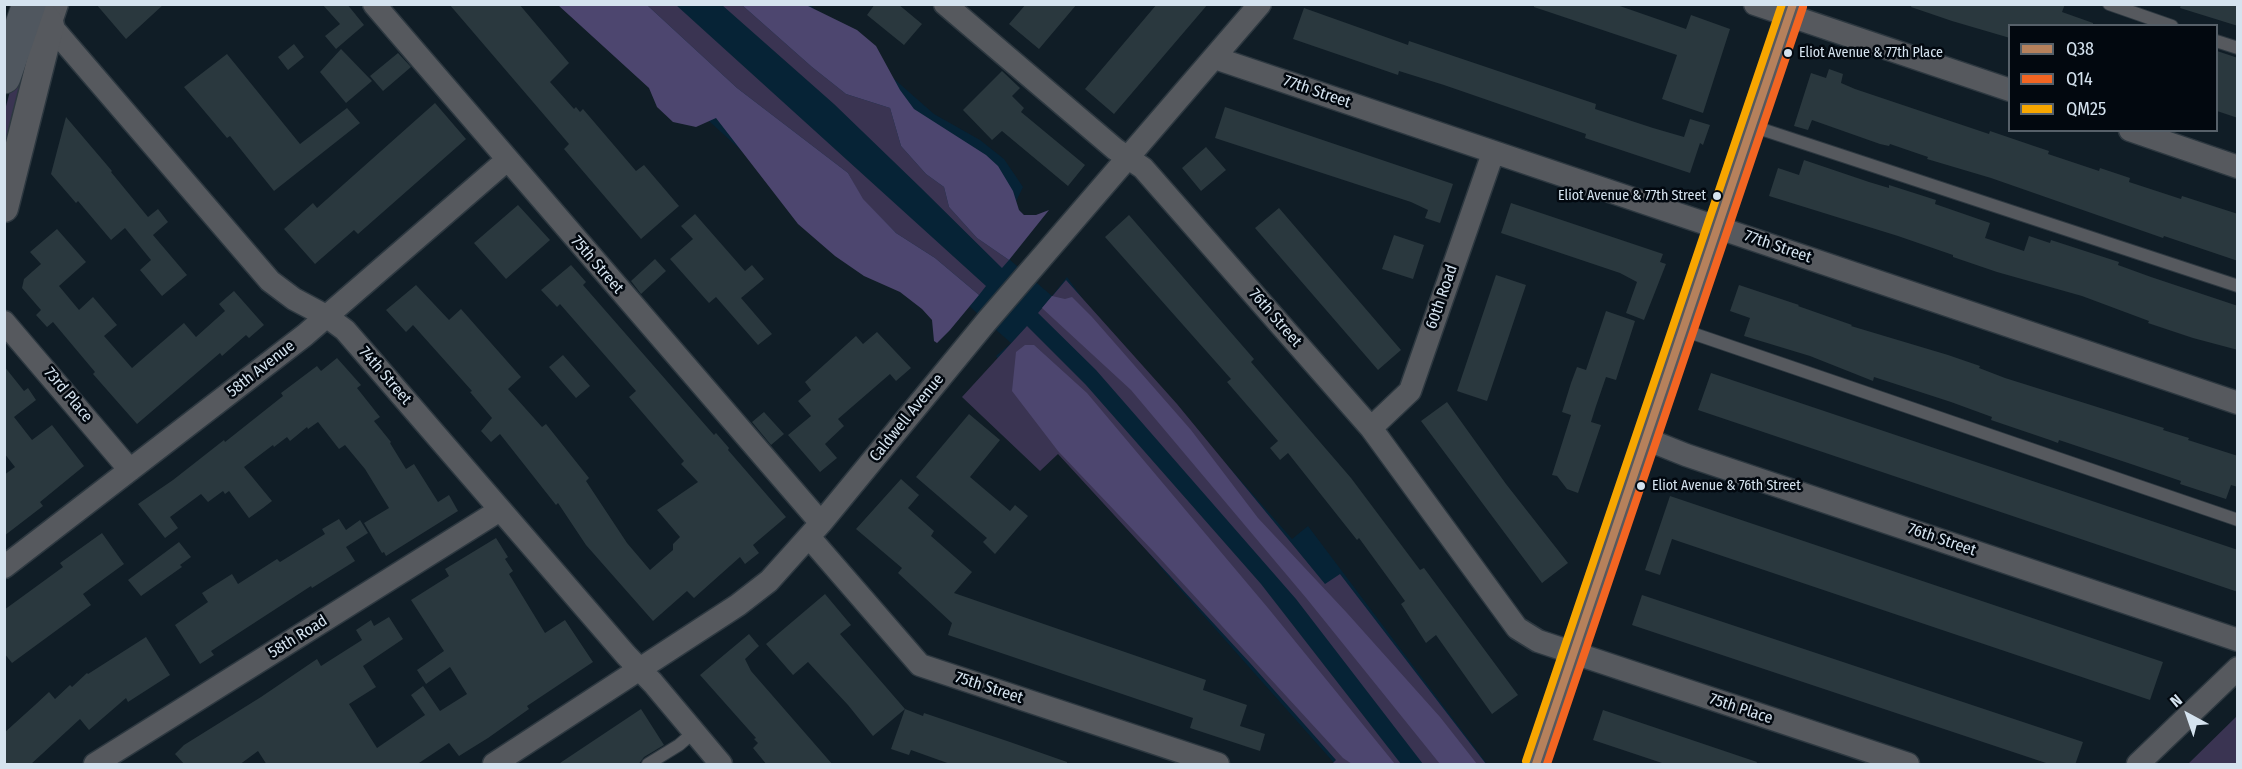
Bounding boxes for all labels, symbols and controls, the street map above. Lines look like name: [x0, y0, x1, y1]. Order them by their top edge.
legend: [2008, 24, 2218, 132]
text: Q38: [2066, 38, 2094, 60]
place label: Eliot Avenue & 77th Place: [1799, 45, 1943, 61]
marker: Eliot Avenue & 77th Place: [1782, 47, 1794, 59]
text: Q14: [2066, 68, 2093, 90]
street label: 77th Street: [1281, 72, 1353, 112]
text: QM25: [2066, 98, 2106, 120]
place label: Eliot Avenue & 77th Street: [1558, 188, 1706, 204]
marker: Eliot Avenue & 77th Street: [1711, 190, 1723, 202]
street label: 77th Street: [1742, 227, 1814, 267]
street label: 75th Street: [567, 232, 627, 298]
street label: 60th Road: [1422, 262, 1462, 332]
street label: 76th Street: [1245, 285, 1305, 351]
street label: 58th Avenue: [223, 337, 299, 401]
street label: 74th Street: [355, 343, 415, 409]
street label: 73rd Place: [40, 364, 96, 426]
street label: Caldwell Avenue: [866, 370, 948, 466]
place label: Eliot Avenue & 76th Street: [1652, 478, 1801, 494]
marker: Eliot Avenue & 76th Street: [1635, 480, 1647, 492]
street label: 76th Street: [1905, 519, 1979, 561]
street label: 58th Road: [265, 611, 331, 663]
street label: 75th Street: [953, 668, 1025, 708]
north arrow: [2158, 685, 2218, 745]
street label: 75th Place: [1707, 690, 1775, 728]
text: N: [2166, 690, 2186, 711]

